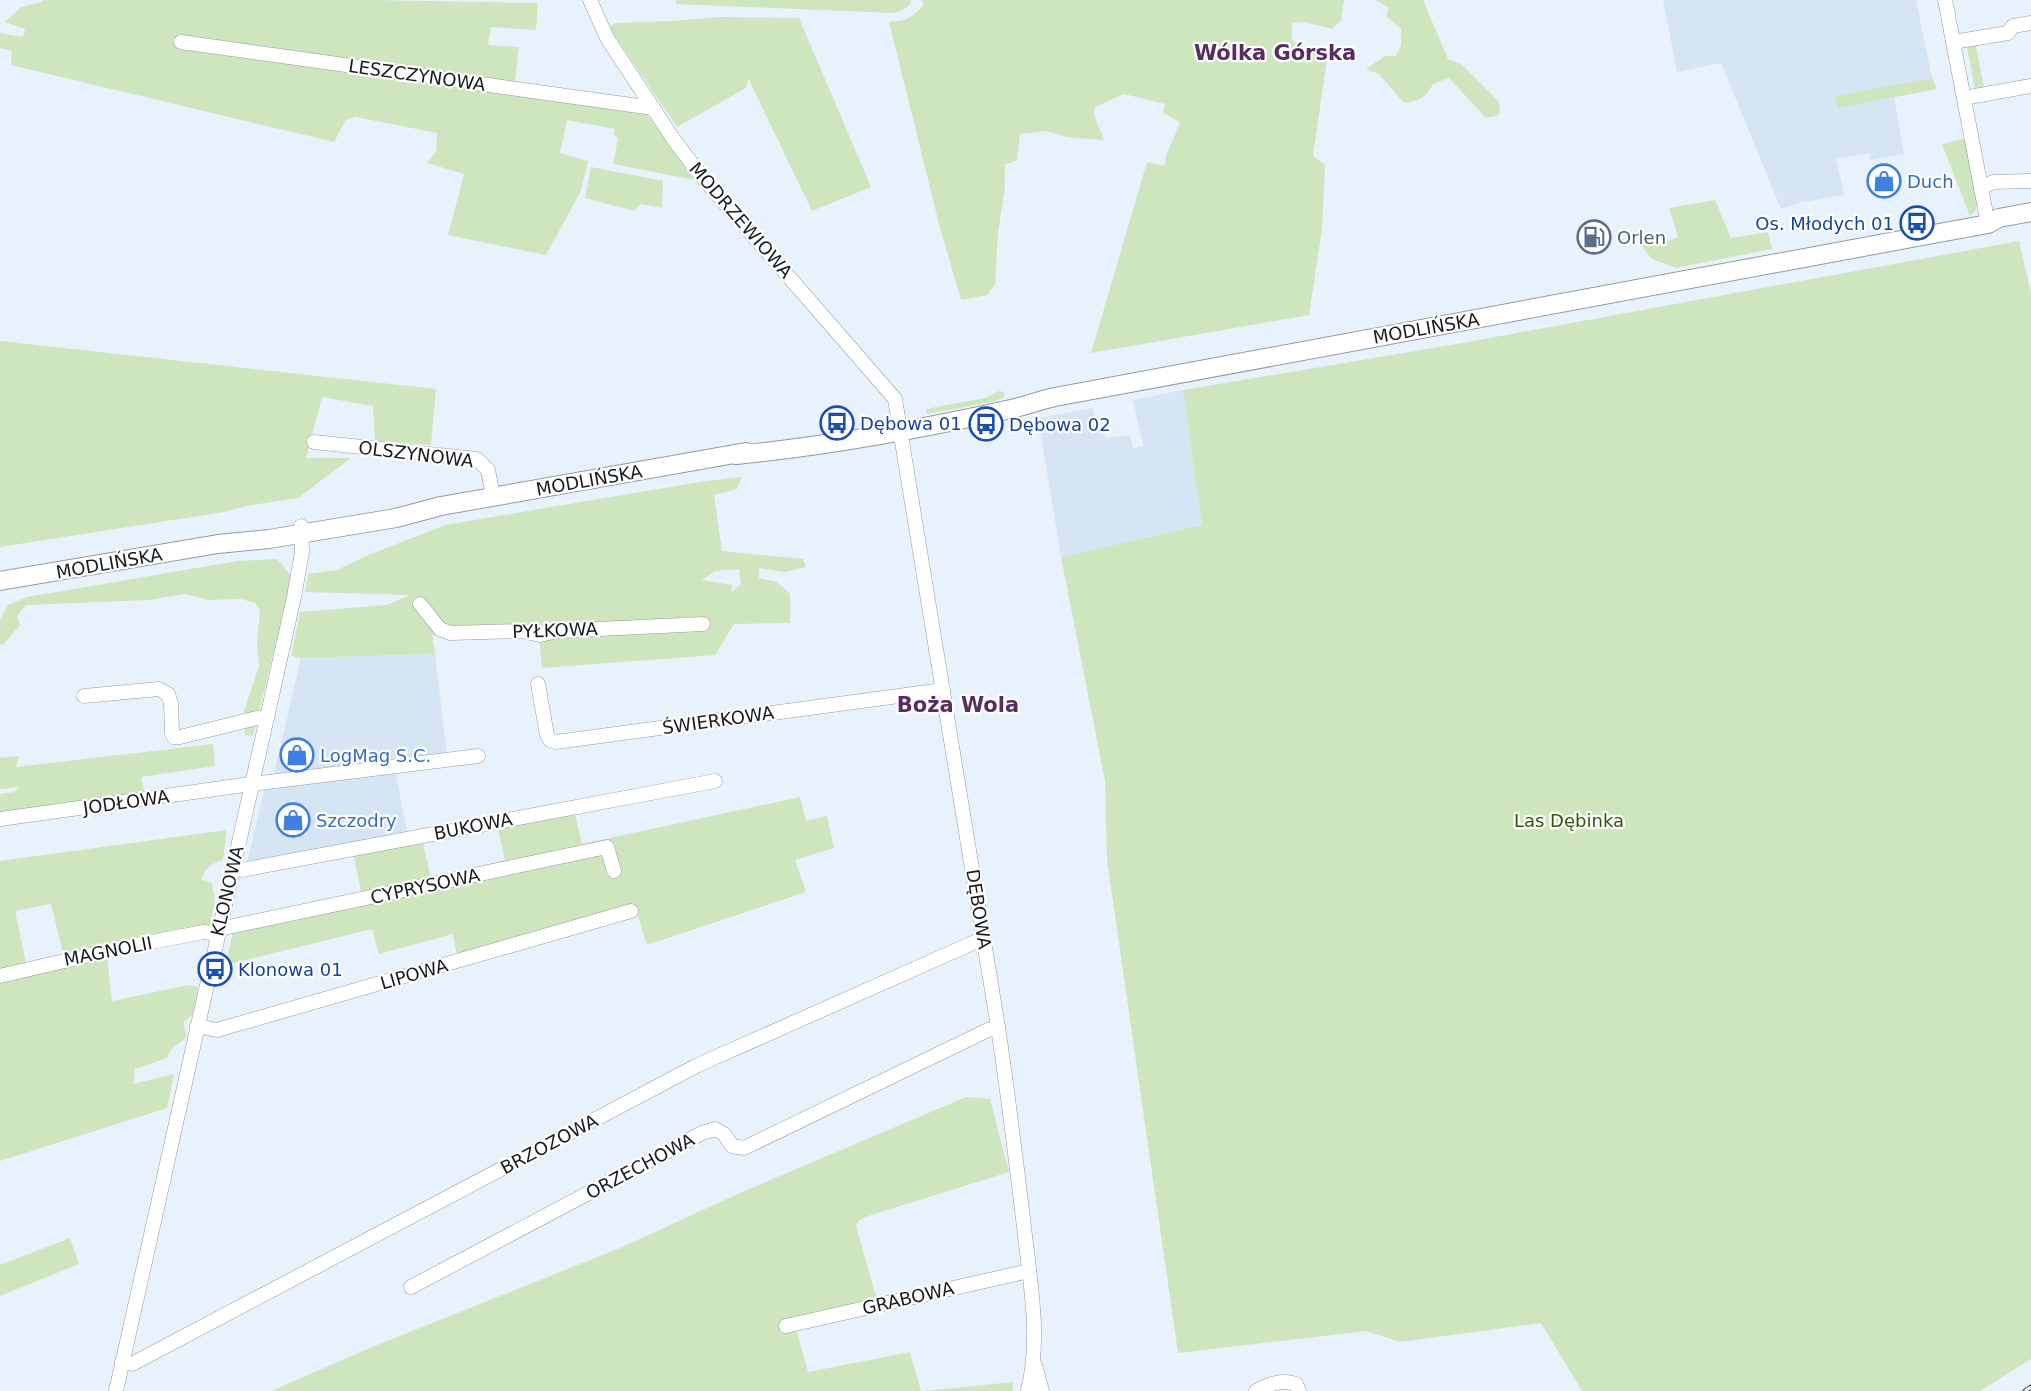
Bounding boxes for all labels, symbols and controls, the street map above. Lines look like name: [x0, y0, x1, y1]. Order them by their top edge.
district label: Wólka Górska: [1194, 41, 1356, 65]
street label: LESZCZYNOWA: [347, 55, 487, 95]
street label: MODRZEWIOWA: [685, 158, 797, 283]
shop icon: Duch: [1866, 163, 1902, 199]
place label: Duch: [1907, 171, 1954, 192]
bus stop icon: Os. Młodych 01: [1899, 205, 1935, 241]
place label: Os. Młodych 01: [1755, 213, 1894, 234]
fuel station icon: Orlen: [1576, 219, 1612, 255]
place label: Orlen: [1617, 227, 1666, 248]
street label: MODLIŃSKA: [1371, 308, 1481, 348]
bus stop icon: Dębowa 01: [819, 405, 855, 441]
bus stop icon: Dębowa 02: [968, 406, 1004, 442]
place label: Dębowa 01: [860, 413, 962, 434]
place label: Dębowa 02: [1009, 414, 1111, 435]
street label: OLSZYNOWA: [357, 437, 475, 472]
street label: MODLIŃSKA: [534, 460, 644, 500]
street label: MODLIŃSKA: [54, 543, 164, 583]
street label: PYŁKOWA: [512, 618, 599, 642]
district label: Boża Wola: [897, 693, 1019, 717]
street label: ŚWIERKOWA: [661, 702, 776, 738]
shop icon: LogMag S.C.: [279, 737, 315, 773]
place label: LogMag S.C.: [320, 745, 431, 766]
street label: JODŁOWA: [81, 785, 171, 819]
shop icon: Szczodry: [275, 802, 311, 838]
street label: BUKOWA: [432, 808, 515, 844]
place label: Szczodry: [316, 810, 397, 831]
park label: Las Dębinka: [1514, 810, 1624, 831]
street label: KLONOWA: [206, 843, 248, 938]
street label: CYPRYSOWA: [368, 864, 482, 908]
street label: DĘBOWA: [962, 868, 996, 951]
street label: MAGNOLII: [62, 932, 154, 970]
bus stop icon: Klonowa 01: [197, 951, 233, 987]
street label: LIPOWA: [378, 954, 451, 994]
place label: Klonowa 01: [238, 959, 343, 980]
street label: BRZOZOWA: [497, 1109, 602, 1178]
street label: ORZECHOWA: [582, 1128, 698, 1203]
street label: GRABOWA: [860, 1277, 957, 1319]

